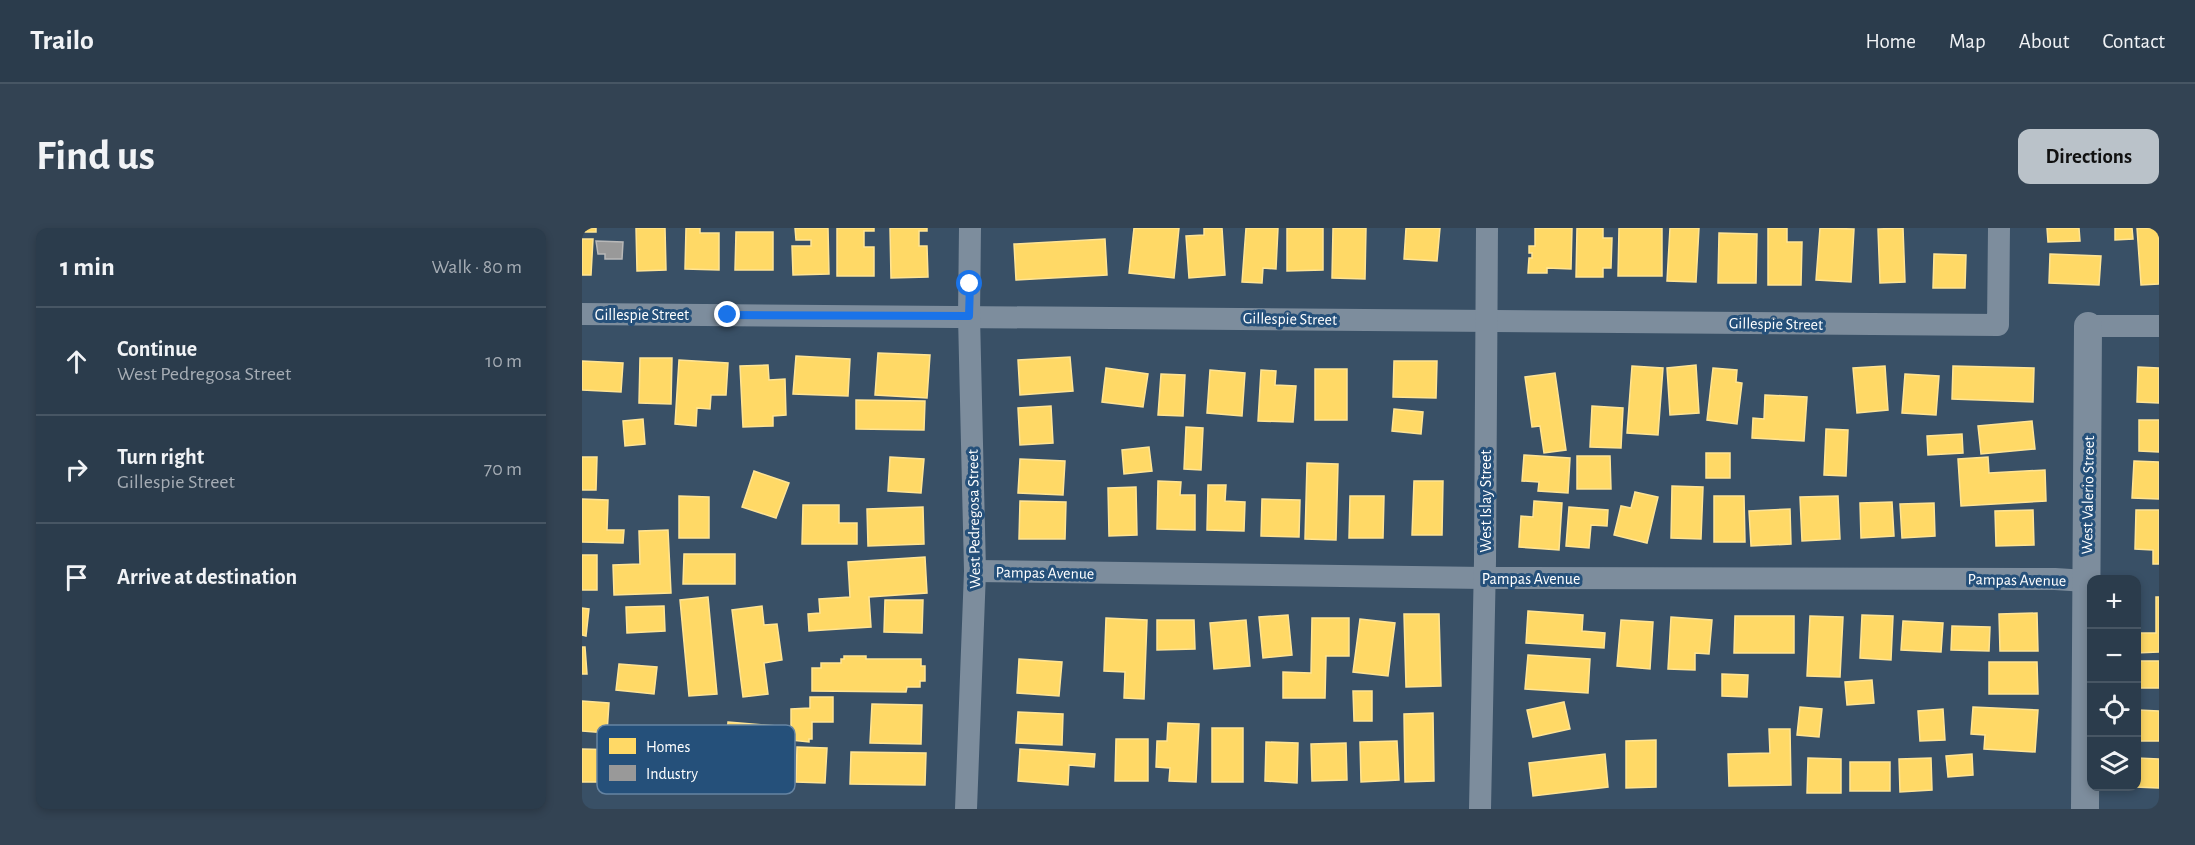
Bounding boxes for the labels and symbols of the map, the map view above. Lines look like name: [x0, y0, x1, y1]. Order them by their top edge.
route start: [956, 270, 982, 296]
route end: [714, 301, 740, 327]
street label: Gillespie Street: [595, 307, 689, 323]
street label: Gillespie Street: [1243, 310, 1337, 328]
street label: Gillespie Street: [1729, 315, 1823, 333]
street label: West Valerio Street: [2079, 436, 2097, 555]
street label: West Pedregosa Street: [965, 449, 983, 589]
street label: West Islay Street: [1478, 450, 1495, 552]
street label: Pampas Avenue: [996, 564, 1094, 582]
street label: Pampas Avenue: [1482, 571, 1580, 587]
street label: Pampas Avenue: [1968, 571, 2066, 589]
legend: [597, 725, 795, 794]
text: Homes: [646, 739, 690, 755]
text: Industry: [646, 766, 698, 783]

